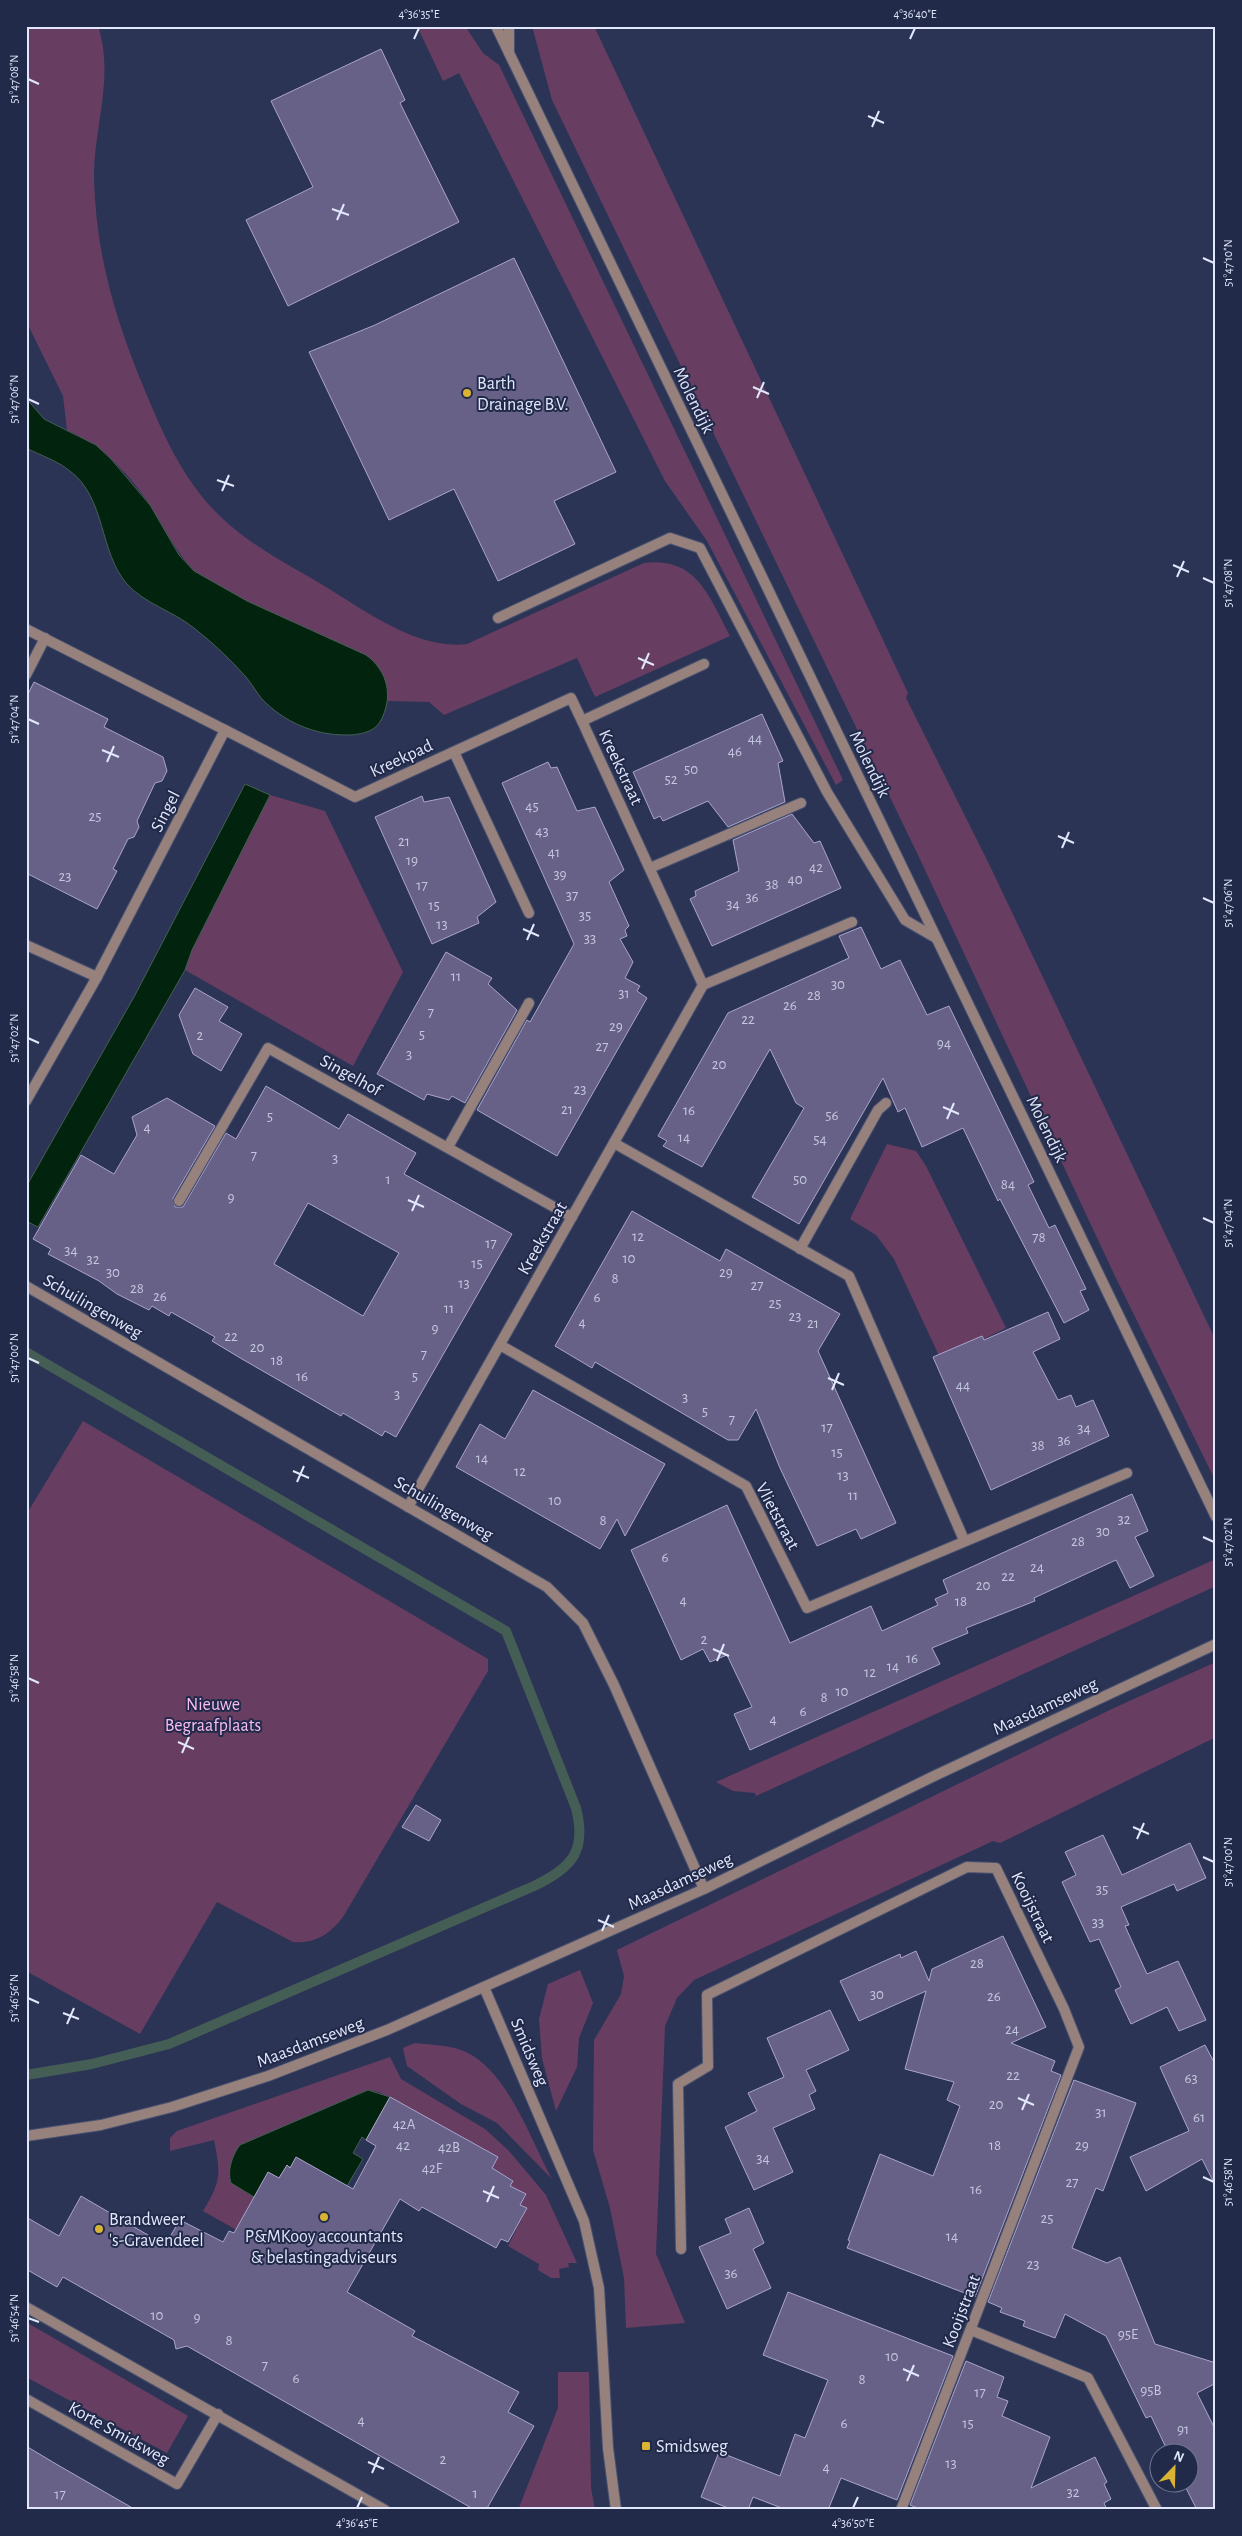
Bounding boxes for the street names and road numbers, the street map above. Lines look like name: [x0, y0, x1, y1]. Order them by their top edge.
street label: Molendijk: [669, 364, 717, 437]
street label: Kreekstraat: [595, 727, 645, 808]
street label: Molendijk: [845, 728, 893, 801]
street label: Kreekpad: [367, 737, 436, 781]
street label: Singel: [148, 788, 184, 835]
street label: Singelhof: [317, 1052, 385, 1101]
street label: Molendijk: [1022, 1093, 1070, 1166]
street label: Kreekstraat: [515, 1199, 571, 1278]
street label: Schuilingenweg: [40, 1271, 145, 1342]
street label: Schuilingenweg: [391, 1473, 496, 1544]
street label: Vlietstraat: [752, 1480, 802, 1553]
street label: Maasdamseweg: [990, 1675, 1101, 1739]
street label: Maasdamseweg: [625, 1850, 736, 1914]
street label: Kooijstraat: [1007, 1869, 1057, 1946]
street label: Maasdamseweg: [254, 2014, 366, 2072]
street label: Smidsweg: [507, 2016, 551, 2089]
street label: Kooijstraat: [940, 2272, 984, 2350]
street label: Korte Smidsweg: [65, 2399, 172, 2469]

